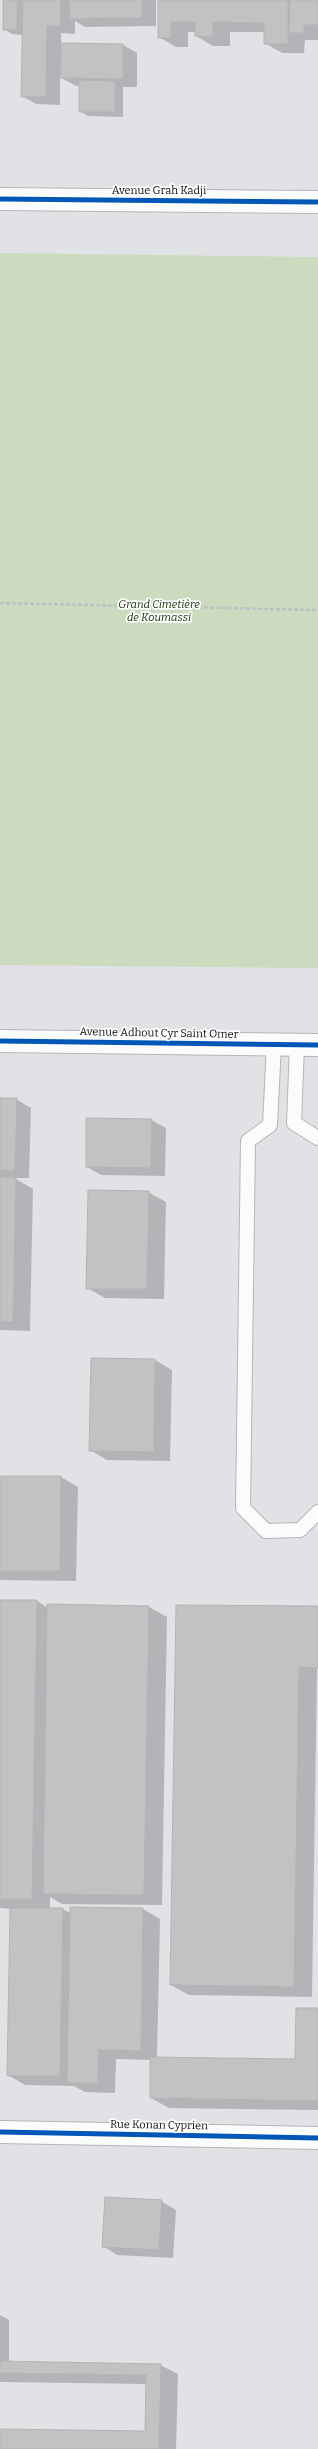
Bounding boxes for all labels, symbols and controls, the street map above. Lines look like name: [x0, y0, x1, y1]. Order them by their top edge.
street label: Avenue Grah Kadji: [112, 184, 207, 197]
park label: Grand Cimetière de Koumassi: [118, 598, 200, 624]
street label: Avenue Adhout Cyr Saint Omer: [79, 1025, 239, 1041]
street label: Rue Konan Cyprien: [110, 2118, 208, 2132]

